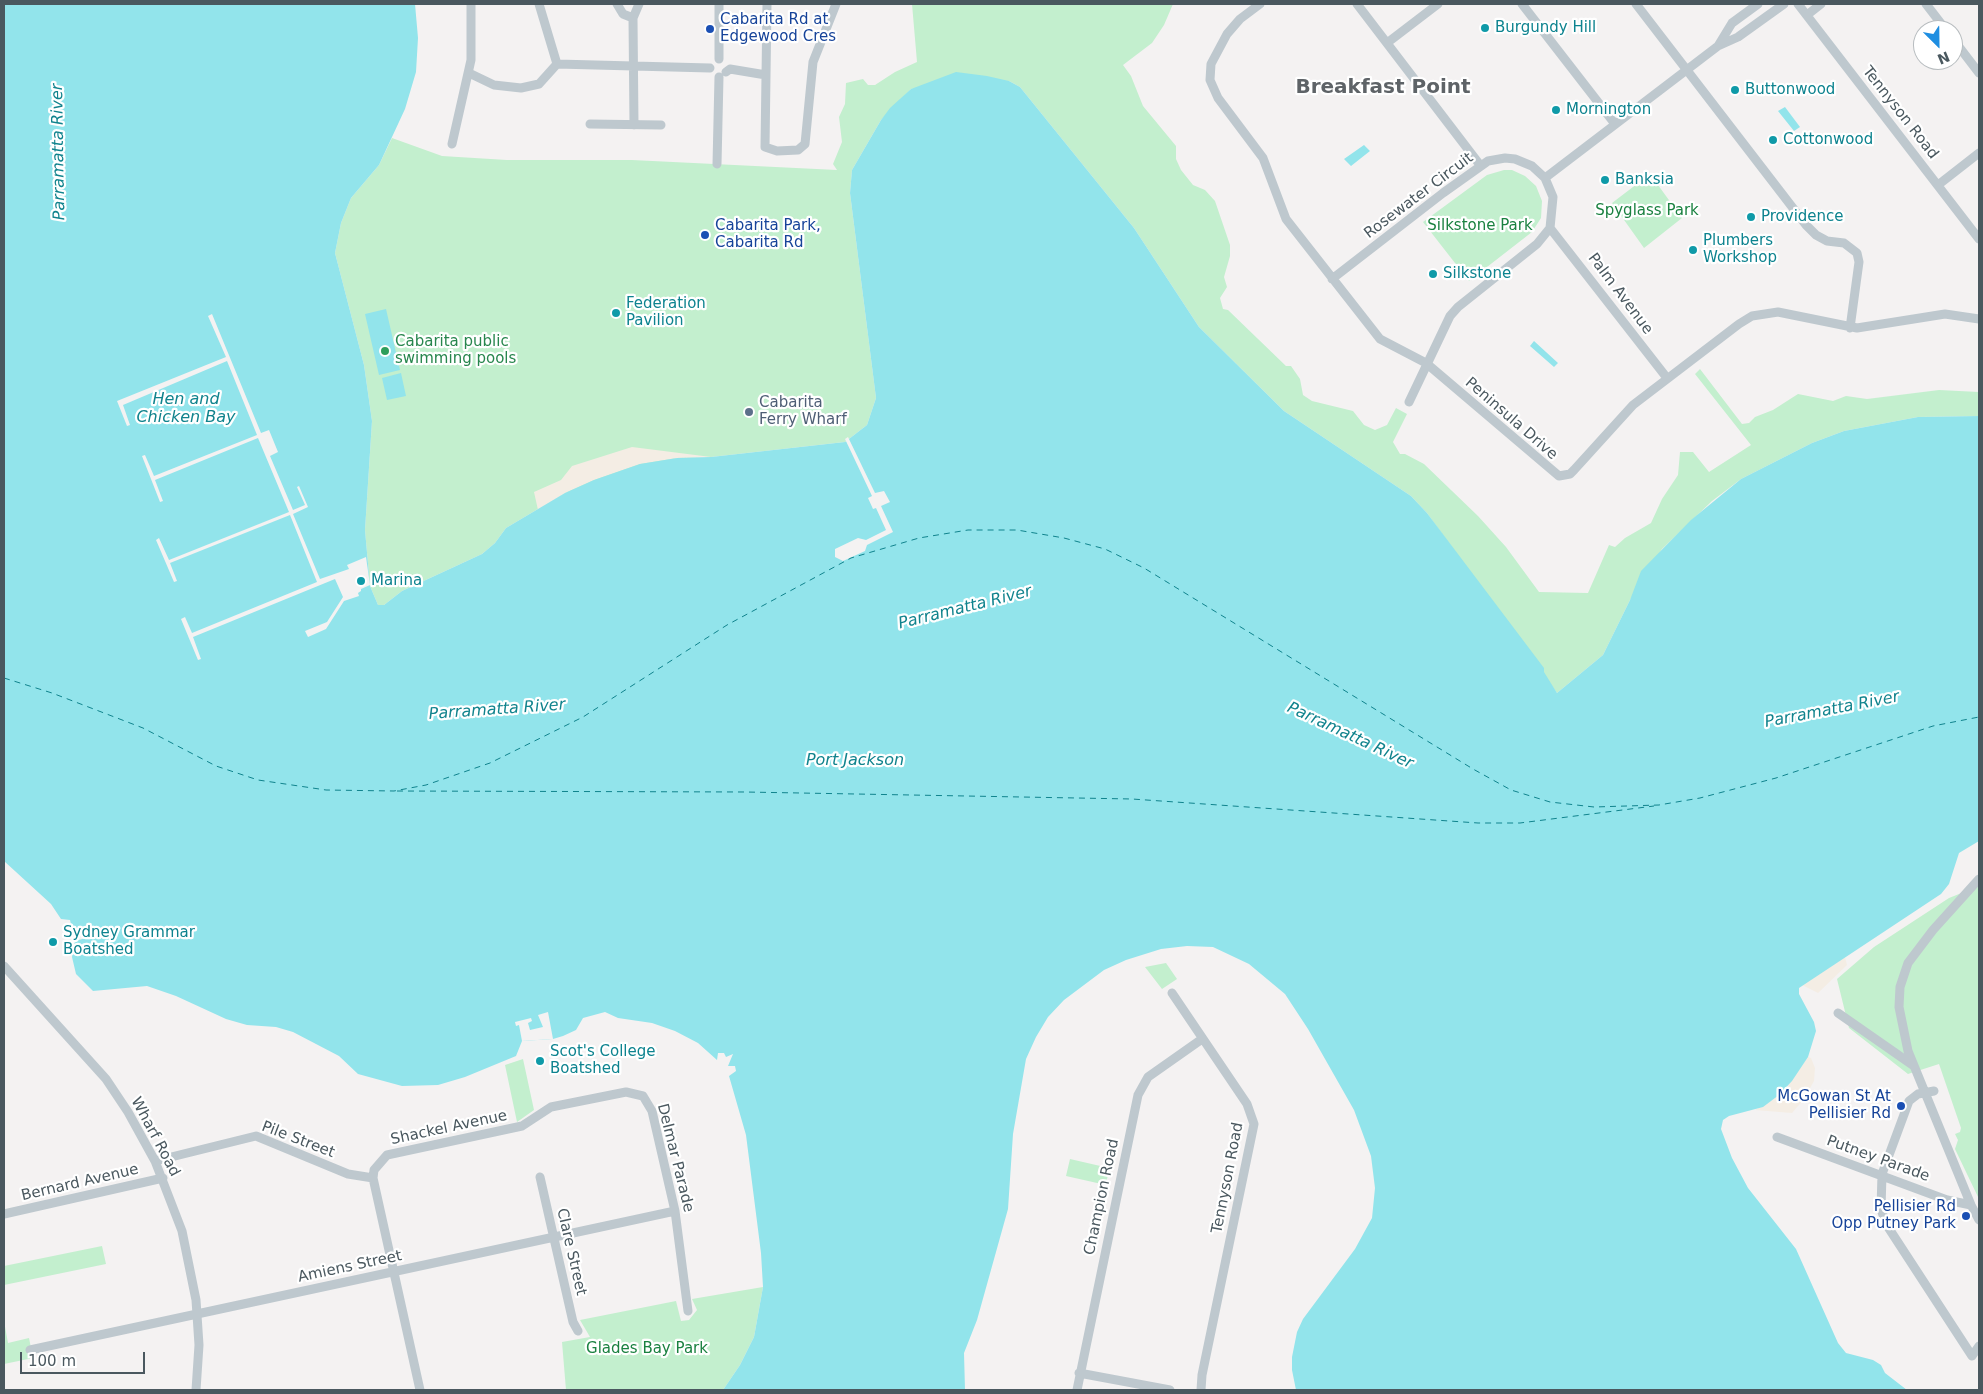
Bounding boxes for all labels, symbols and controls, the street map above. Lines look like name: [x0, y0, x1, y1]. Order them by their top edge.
place label: Cabarita Rd at Edgewood Cres: [720, 11, 836, 46]
place label: Burgundy Hill: [1495, 19, 1596, 37]
north arrow: [1913, 20, 1963, 70]
marker: Burgundy Hill: [1479, 22, 1491, 34]
marker: Cabarita Rd at Edgewood Cres: [704, 23, 716, 35]
text: N: [1935, 48, 1952, 68]
street label: Tennyson Road: [1858, 63, 1942, 163]
district label: Breakfast Point: [1295, 76, 1471, 100]
place label: Buttonwood: [1745, 81, 1835, 99]
water label: Parramatta River: [48, 83, 70, 221]
marker: Buttonwood: [1729, 84, 1741, 96]
place label: Mornington: [1566, 101, 1651, 119]
marker: Mornington: [1550, 104, 1562, 116]
place label: Cottonwood: [1783, 131, 1873, 149]
marker: Cottonwood: [1767, 134, 1779, 146]
street label: Rosewater Circuit: [1361, 149, 1477, 243]
place label: Banksia: [1615, 171, 1674, 189]
marker: Banksia: [1599, 174, 1611, 186]
park label: Spyglass Park: [1595, 202, 1699, 220]
place label: Providence: [1761, 208, 1844, 226]
marker: Providence: [1745, 211, 1757, 223]
place label: Cabarita Park, Cabarita Rd: [715, 217, 821, 252]
park label: Silkstone Park: [1427, 217, 1533, 235]
marker: Cabarita Park, Cabarita Rd: [699, 229, 711, 241]
place label: Plumbers Workshop: [1703, 232, 1777, 267]
marker: Plumbers Workshop: [1687, 244, 1699, 256]
street label: Palm Avenue: [1584, 250, 1656, 338]
place label: Silkstone: [1443, 265, 1511, 283]
marker: Silkstone: [1427, 268, 1439, 280]
place label: Federation Pavilion: [626, 295, 706, 330]
marker: Federation Pavilion: [610, 307, 622, 319]
place label: Cabarita public swimming pools: [395, 333, 516, 368]
marker: Cabarita public swimming pools: [379, 345, 391, 357]
street label: Peninsula Drive: [1461, 374, 1561, 464]
water label: Hen and Chicken Bay: [136, 390, 236, 428]
place label: Cabarita Ferry Wharf: [759, 394, 847, 429]
marker: Cabarita Ferry Wharf: [743, 406, 755, 418]
place label: Marina: [371, 572, 422, 590]
marker: Marina: [355, 575, 367, 587]
water label: Parramatta River: [896, 582, 1034, 634]
water label: Parramatta River: [1763, 688, 1901, 732]
water label: Parramatta River: [428, 696, 566, 724]
water label: Parramatta River: [1284, 698, 1416, 774]
water label: Port Jackson: [806, 751, 904, 771]
place label: Sydney Grammar Boatshed: [63, 924, 195, 959]
marker: Sydney Grammar Boatshed: [47, 936, 59, 948]
place label: Scot's College Boatshed: [550, 1043, 655, 1078]
marker: Scot's College Boatshed: [534, 1055, 546, 1067]
place label: McGowan St At Pellisier Rd: [1777, 1088, 1891, 1123]
street label: Wharf Road: [127, 1094, 183, 1180]
marker: McGowan St At Pellisier Rd: [1895, 1100, 1907, 1112]
street label: Delmar Parade: [653, 1102, 697, 1214]
street label: Shackel Avenue: [389, 1107, 509, 1149]
street label: Pile Street: [259, 1118, 337, 1162]
street label: Tennyson Road: [1208, 1121, 1248, 1235]
street label: Putney Parade: [1824, 1132, 1932, 1186]
street label: Champion Road: [1081, 1137, 1123, 1257]
street label: Bernard Avenue: [19, 1161, 141, 1205]
place label: Pellisier Rd Opp Putney Park: [1831, 1198, 1956, 1233]
street label: Clare Street: [552, 1206, 590, 1298]
marker: Pellisier Rd Opp Putney Park: [1960, 1210, 1972, 1222]
street label: Amiens Street: [296, 1247, 404, 1287]
park label: Glades Bay Park: [586, 1340, 708, 1358]
scale bar: [22, 1342, 148, 1374]
text: 100 m: [28, 1352, 76, 1370]

